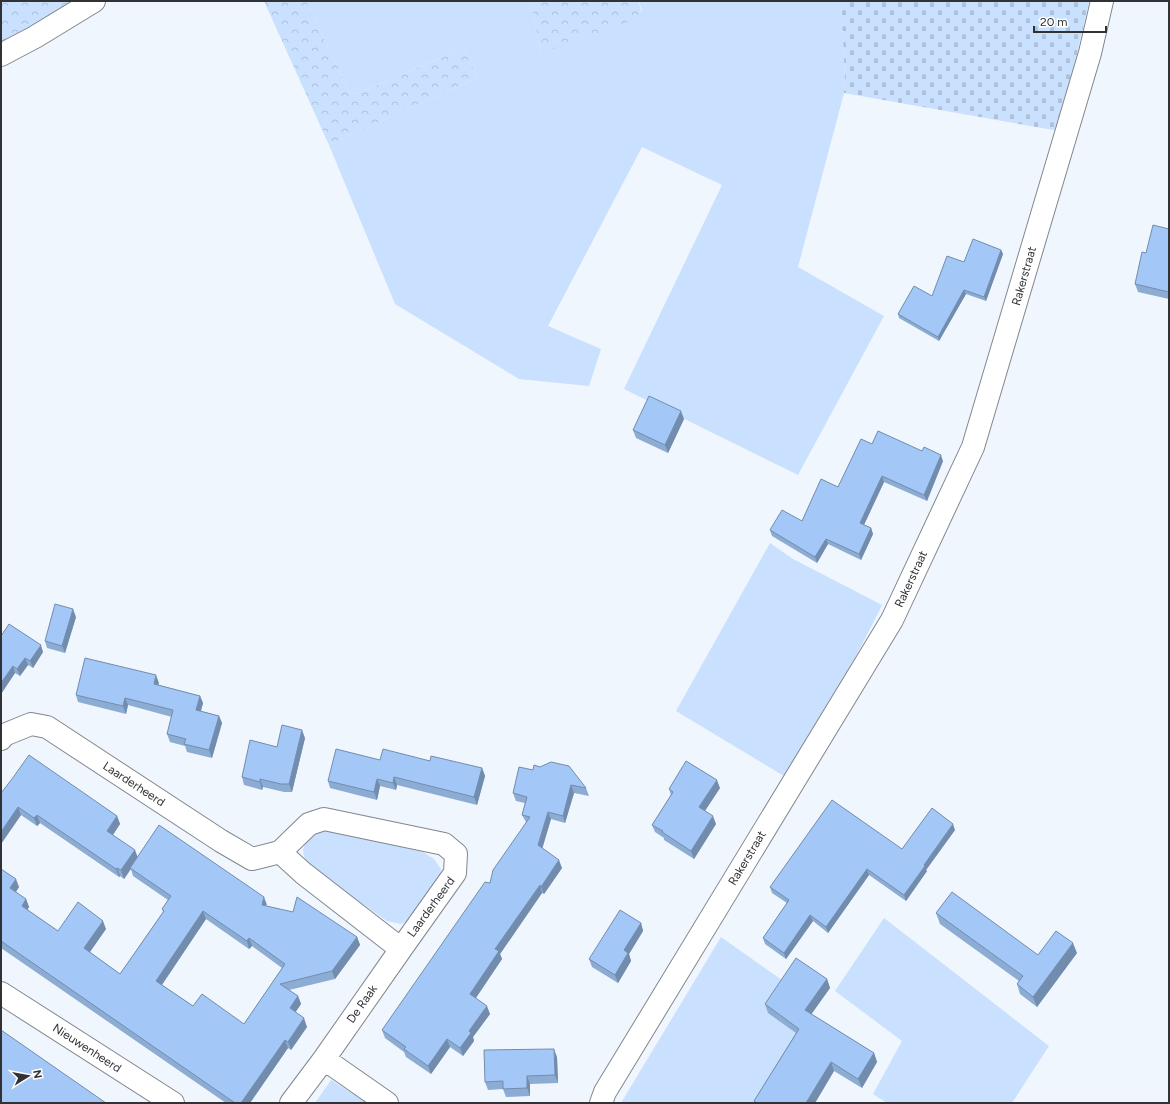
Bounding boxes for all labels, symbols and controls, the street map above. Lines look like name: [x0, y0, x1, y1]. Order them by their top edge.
scale bar: [1034, 8, 1106, 34]
text: 20 m: [1040, 15, 1068, 29]
street label: Rakerstraat: [1009, 244, 1039, 307]
street label: Rakerstraat: [892, 548, 930, 610]
street label: Laarderheerd: [100, 759, 168, 809]
street label: Rakerstraat: [725, 828, 769, 888]
street label: Laarderheerd: [404, 874, 458, 940]
street label: De Raak: [344, 982, 380, 1026]
street label: Nieuwenheerd: [50, 1021, 124, 1075]
north arrow: [8, 1056, 48, 1096]
text: N: [30, 1069, 45, 1080]

